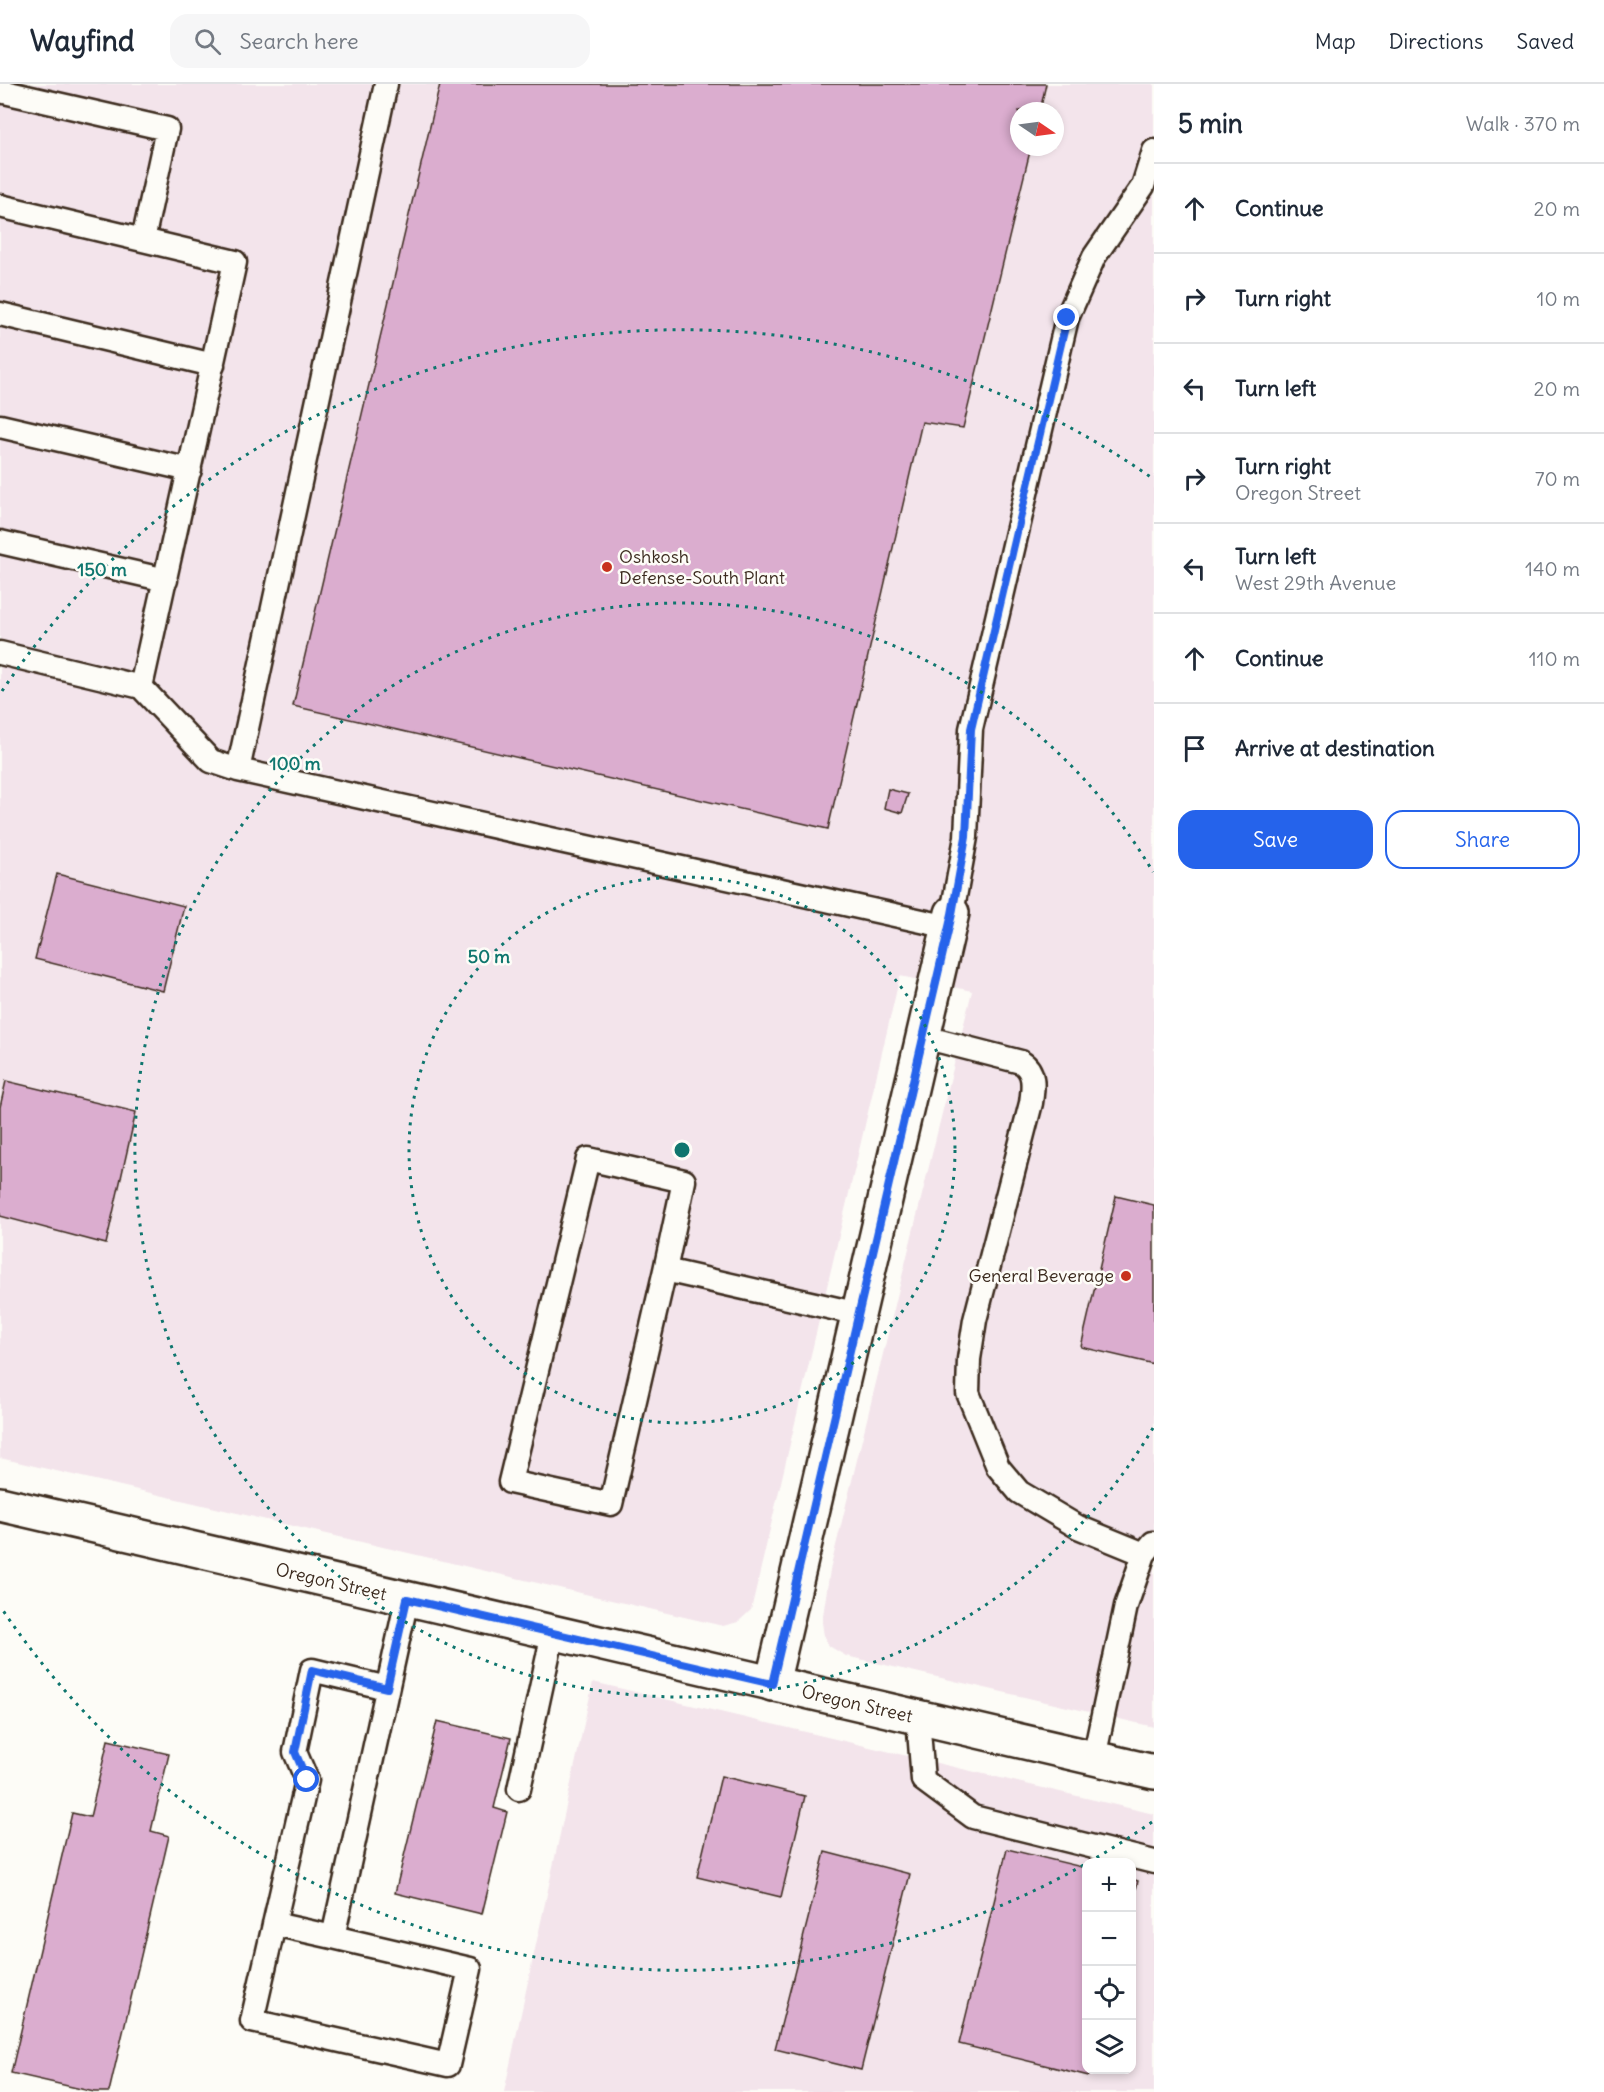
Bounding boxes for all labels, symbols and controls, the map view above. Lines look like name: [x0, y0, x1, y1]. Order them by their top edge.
search box: [170, 14, 590, 68]
text: Wayfind: [30, 23, 134, 59]
icon: search: [191, 25, 224, 58]
text: Search here: [239, 27, 359, 55]
text: Map: [1315, 28, 1356, 55]
text: Directions: [1389, 28, 1483, 55]
text: Saved: [1516, 28, 1574, 55]
north arrow: [1010, 102, 1064, 156]
text: 5 min: [1178, 107, 1243, 140]
text: Walk · 370 m: [1466, 111, 1580, 136]
icon: ahead: [1178, 192, 1211, 225]
text: Continue: [1235, 194, 1324, 222]
text: 20 m: [1534, 196, 1580, 221]
icon: right: [1178, 282, 1211, 315]
text: Turn right: [1235, 284, 1331, 312]
text: 10 m: [1537, 286, 1580, 311]
route end: [1053, 304, 1079, 330]
icon: left: [1178, 372, 1211, 405]
text: Turn left: [1235, 374, 1316, 402]
text: 20 m: [1534, 376, 1580, 401]
text: Turn right: [1235, 452, 1331, 480]
icon: right: [1178, 462, 1211, 495]
text: 70 m: [1535, 466, 1580, 491]
text: Oregon Street: [1235, 480, 1361, 505]
text: Turn left: [1235, 542, 1316, 570]
place label: Oshkosh Defense-South Plant: [619, 545, 785, 589]
icon: left: [1178, 552, 1211, 585]
text: 140 m: [1525, 556, 1580, 581]
text: 150 m: [77, 558, 127, 581]
marker: Oshkosh Defense-South Plant: [600, 560, 614, 574]
text: West 29th Avenue: [1235, 570, 1396, 595]
icon: ahead: [1178, 642, 1211, 675]
text: Continue: [1235, 644, 1324, 672]
text: 110 m: [1529, 646, 1580, 671]
icon: arrive: [1178, 732, 1211, 765]
text: Arrive at destination: [1235, 734, 1435, 762]
text: 100 m: [270, 752, 321, 775]
button: Save: [1178, 810, 1373, 869]
button: Share: [1385, 810, 1580, 869]
text: 50 m: [468, 945, 510, 968]
centre of rings: [672, 1140, 692, 1160]
place label: General Beverage: [968, 1264, 1114, 1287]
marker: General Beverage: [1119, 1269, 1133, 1283]
street label: Oregon Street: [273, 1558, 389, 1605]
street label: Oregon Street: [799, 1680, 915, 1727]
route start: [293, 1766, 319, 1792]
map controls: [1082, 1858, 1136, 2074]
button: +: [1082, 1858, 1136, 1912]
button: −: [1082, 1912, 1136, 1966]
button: locate: [1082, 1966, 1136, 2020]
button: layers: [1082, 2020, 1136, 2074]

